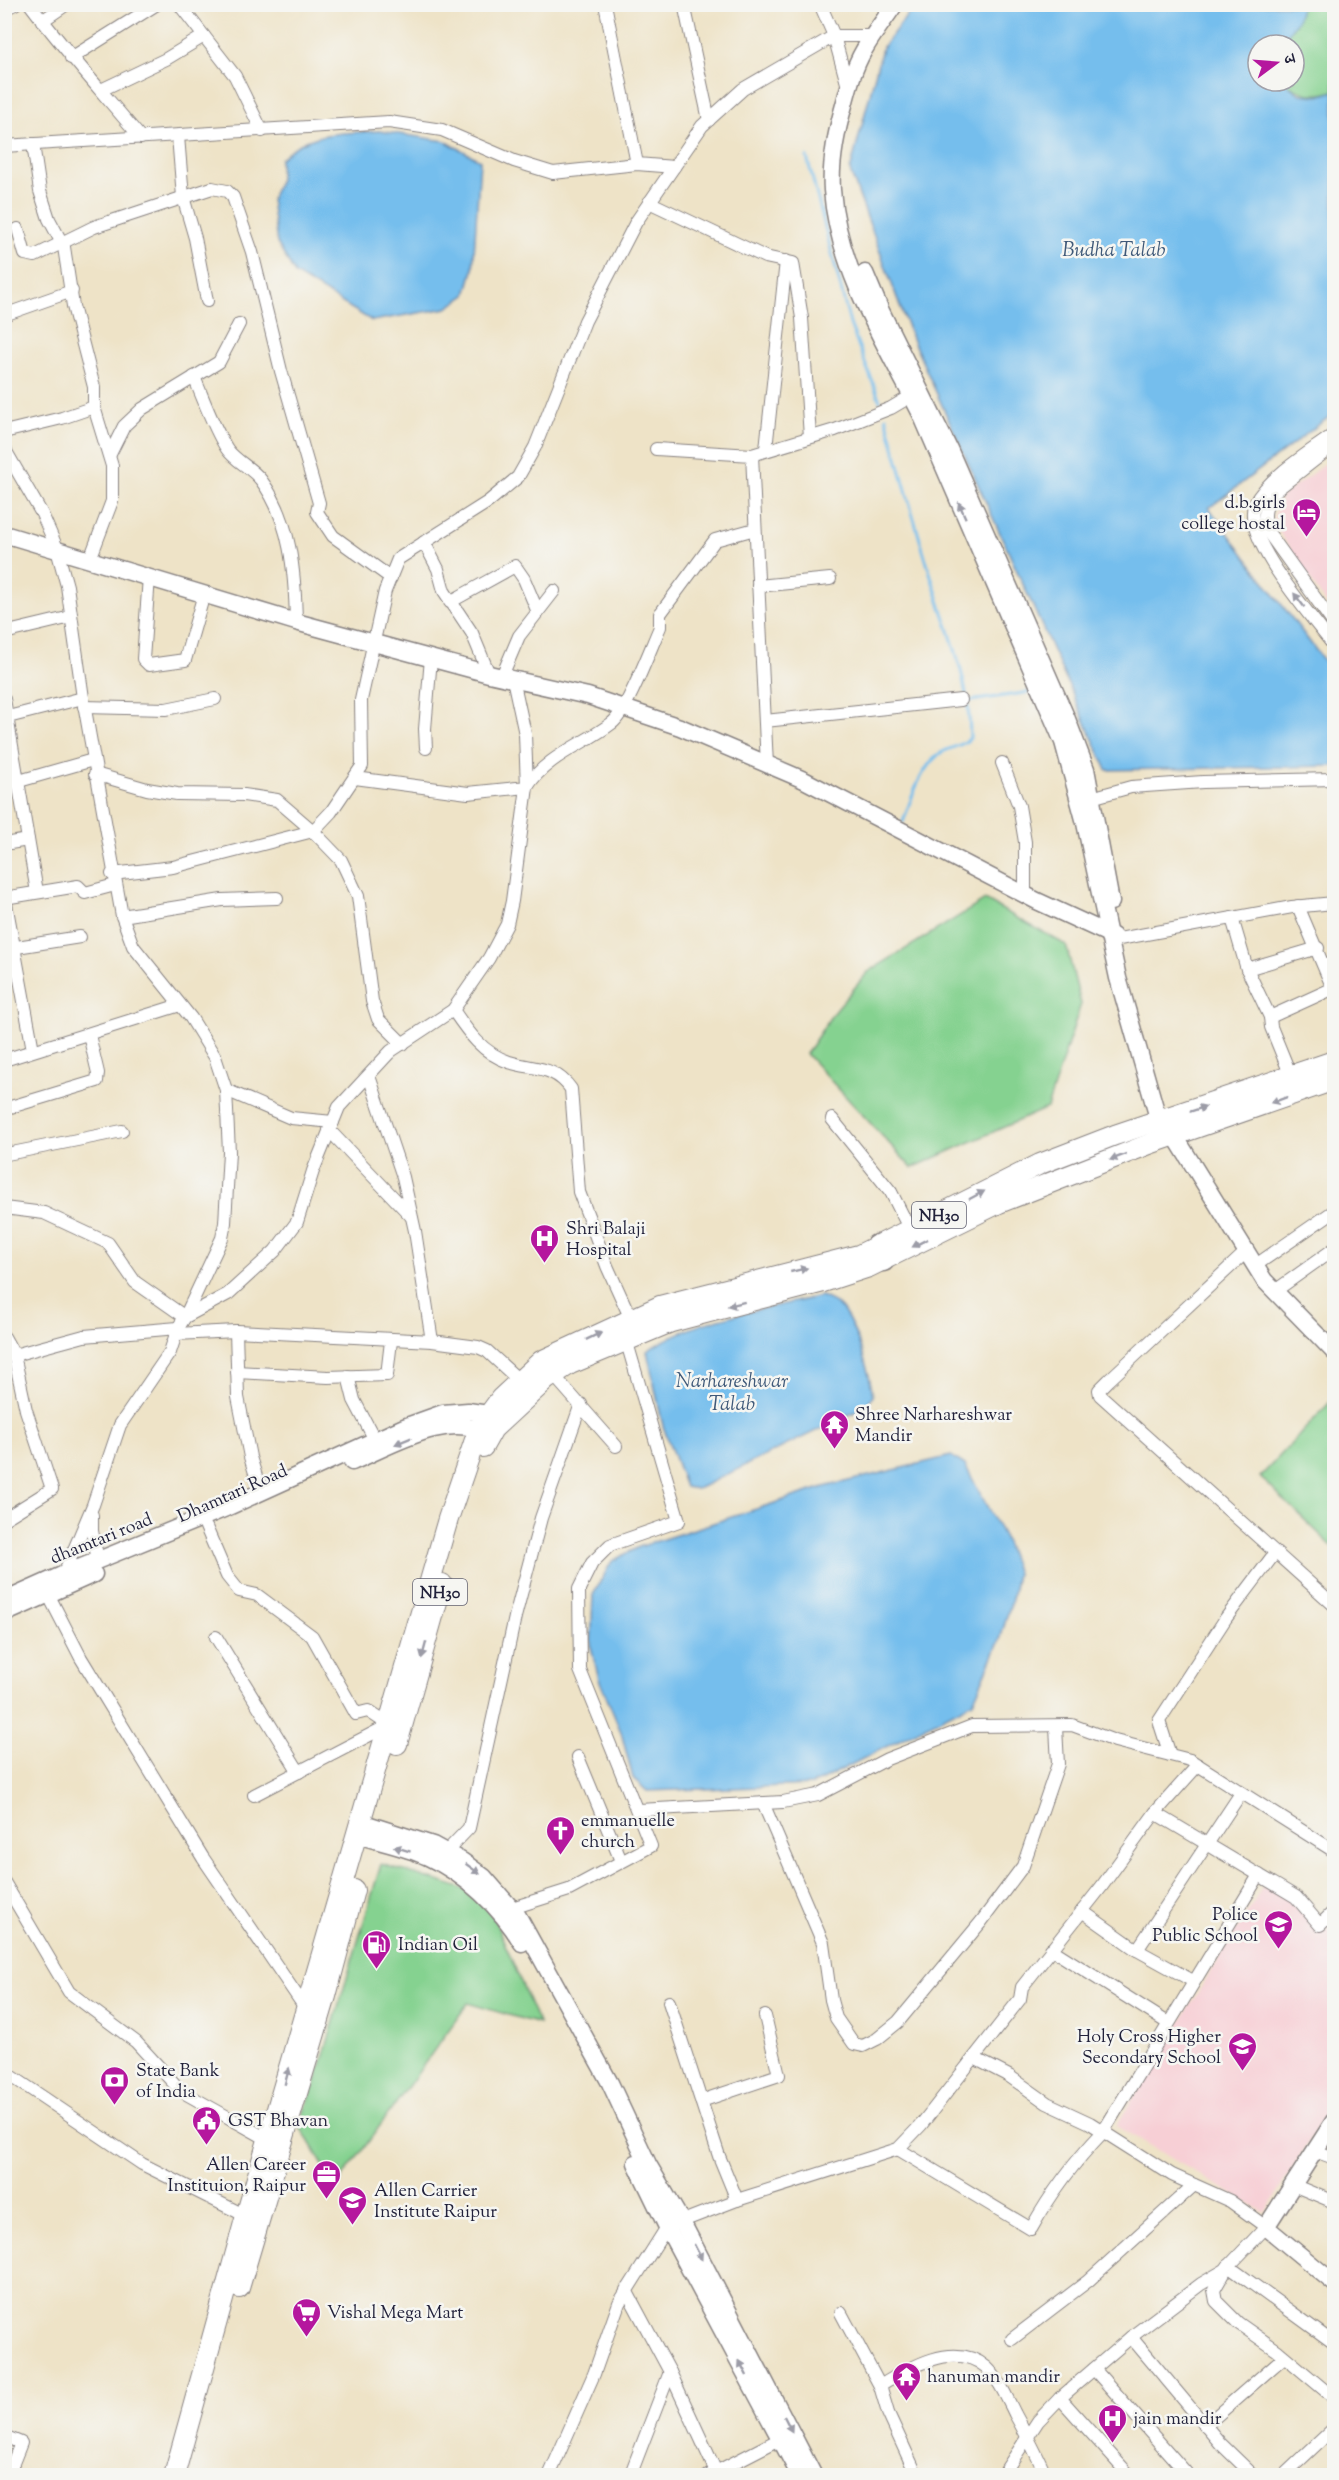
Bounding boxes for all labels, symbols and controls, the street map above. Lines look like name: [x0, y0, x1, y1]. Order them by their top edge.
north arrow: [1246, 33, 1306, 93]
text: उ: [1276, 52, 1301, 68]
water label: Budha Talab: [1062, 237, 1166, 266]
place label: d.b.girls college hostal: [1181, 491, 1285, 538]
hotel icon: d.b.girls college hostal: [1290, 496, 1322, 538]
one-way arrow: [957, 500, 967, 518]
one-way arrow: [1294, 592, 1306, 607]
one-way arrow: [1270, 1095, 1288, 1105]
one-way arrow: [1189, 1104, 1207, 1113]
one-way arrow: [1109, 1152, 1127, 1162]
one-way arrow: [969, 1190, 986, 1199]
road number: NH30: [912, 1202, 966, 1228]
place label: Shri Balaji Hospital: [566, 1217, 646, 1264]
hospital icon: Shri Balaji Hospital: [529, 1222, 561, 1264]
one-way arrow: [912, 1238, 929, 1247]
one-way arrow: [790, 1265, 808, 1275]
one-way arrow: [727, 1300, 745, 1309]
one-way arrow: [585, 1331, 602, 1340]
water label: Narhareshwar Talab: [676, 1368, 788, 1420]
place label: Shree Narhareshwar Mandir: [855, 1403, 1012, 1450]
temple icon: Shree Narhareshwar Mandir: [818, 1408, 850, 1450]
one-way arrow: [394, 1437, 412, 1446]
street label: Dhamtari Road: [174, 1459, 292, 1531]
street label: dhamtari road: [47, 1507, 157, 1572]
road number: NH30: [413, 1579, 467, 1605]
one-way arrow: [419, 1641, 428, 1659]
place label: emmanuelle church: [581, 1809, 675, 1856]
church icon: emmanuelle church: [544, 1814, 576, 1856]
one-way arrow: [393, 1844, 411, 1853]
one-way arrow: [464, 1863, 480, 1875]
place label: Police Public School: [1152, 1903, 1258, 1950]
school or university icon: Police Public School: [1263, 1908, 1295, 1950]
fuel station icon: Indian Oil: [361, 1928, 393, 1970]
place label: Indian Oil: [398, 1933, 478, 1959]
place label: Holy Cross Higher Secondary School: [1077, 2025, 1221, 2072]
school or university icon: Holy Cross Higher Secondary School: [1226, 2030, 1258, 2072]
place label: State Bank of India: [136, 2059, 220, 2106]
bank icon: State Bank of India: [99, 2064, 131, 2106]
one-way arrow: [283, 2067, 293, 2085]
public building icon: GST Bhavan: [191, 2104, 223, 2146]
place label: GST Bhavan: [228, 2109, 329, 2135]
place label: Allen Career Instituion, Raipur: [167, 2153, 306, 2200]
office icon: Allen Career Instituion, Raipur: [311, 2158, 343, 2200]
place label: Allen Carrier Institute Raipur: [374, 2179, 497, 2226]
school or university icon: Allen Carrier Institute Raipur: [337, 2184, 369, 2226]
one-way arrow: [693, 2243, 702, 2260]
supermarket icon: Vishal Mega Mart: [290, 2296, 322, 2338]
place label: Vishal Mega Mart: [327, 2301, 463, 2327]
one-way arrow: [738, 2359, 748, 2376]
temple icon: hanuman mandir: [890, 2360, 922, 2402]
place label: hanuman mandir: [927, 2365, 1060, 2391]
hospital icon: jain mandir: [1096, 2402, 1128, 2444]
place label: jain mandir: [1133, 2407, 1222, 2433]
one-way arrow: [783, 2416, 793, 2433]

